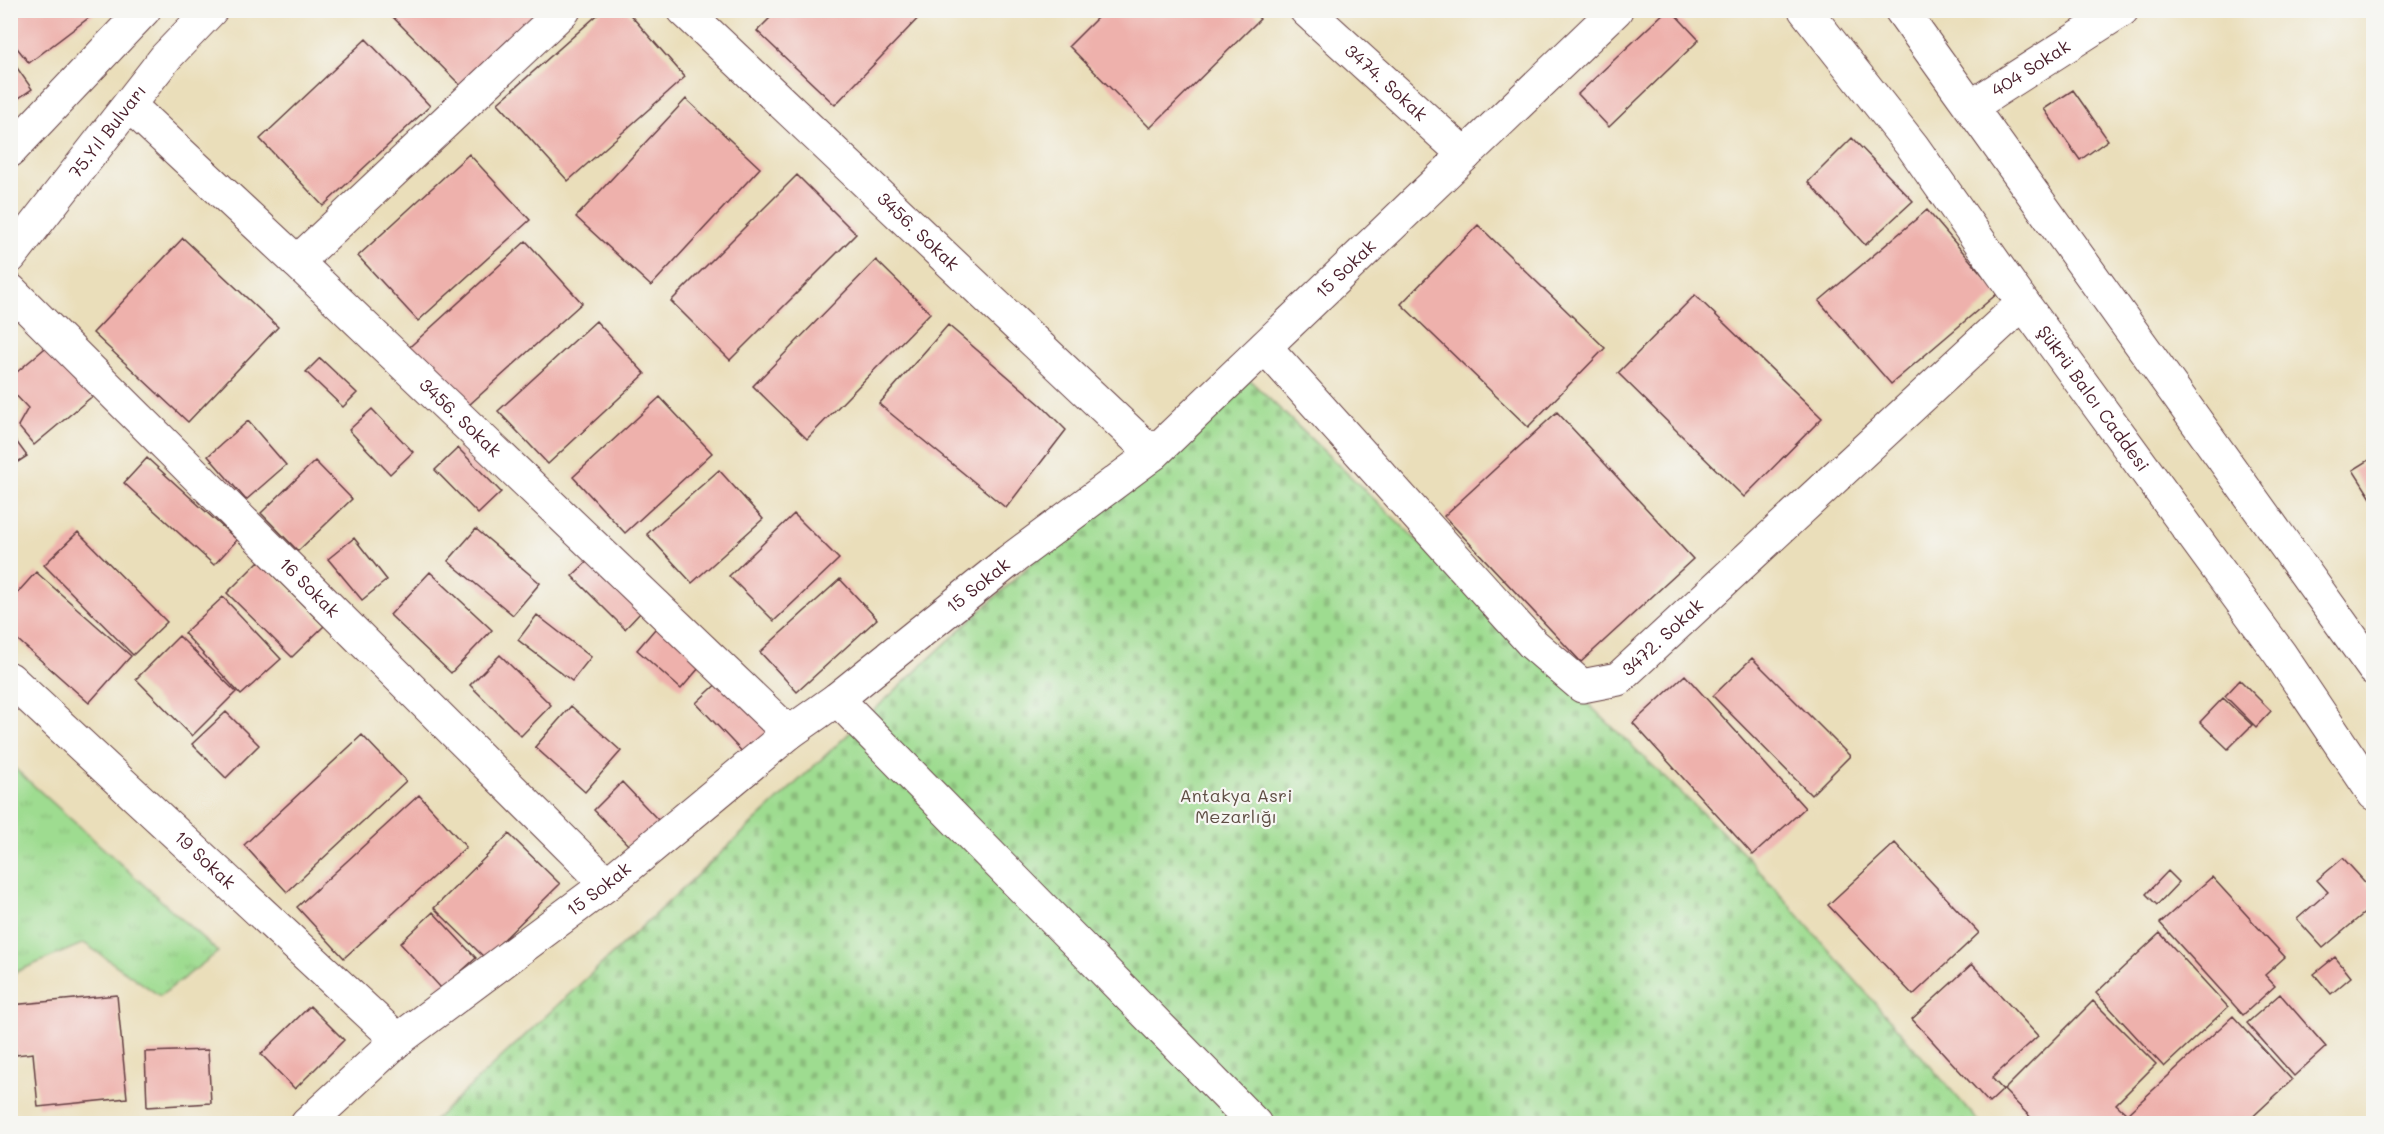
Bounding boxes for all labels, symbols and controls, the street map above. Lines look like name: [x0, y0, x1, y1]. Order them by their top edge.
street label: 404 Sokak: [1986, 33, 2074, 102]
street label: 3474. Sokak: [1340, 38, 1433, 126]
street label: 75.Yıl Bulvarı: [63, 79, 151, 183]
street label: 3456. Sokak: [872, 186, 965, 275]
street label: 15 Sokak: [1310, 234, 1381, 303]
street label: Şükrü Balcı Caddesi: [2032, 320, 2155, 476]
street label: 3456. Sokak: [414, 372, 507, 462]
street label: 16 Sokak: [275, 552, 345, 622]
street label: 15 Sokak: [941, 552, 1015, 618]
street label: 3472. Sokak: [1616, 593, 1708, 681]
park label: Antakya Asri Mezarlığı: [1179, 783, 1293, 828]
street label: 19 Sokak: [170, 825, 241, 894]
street label: 15 Sokak: [561, 856, 636, 921]

